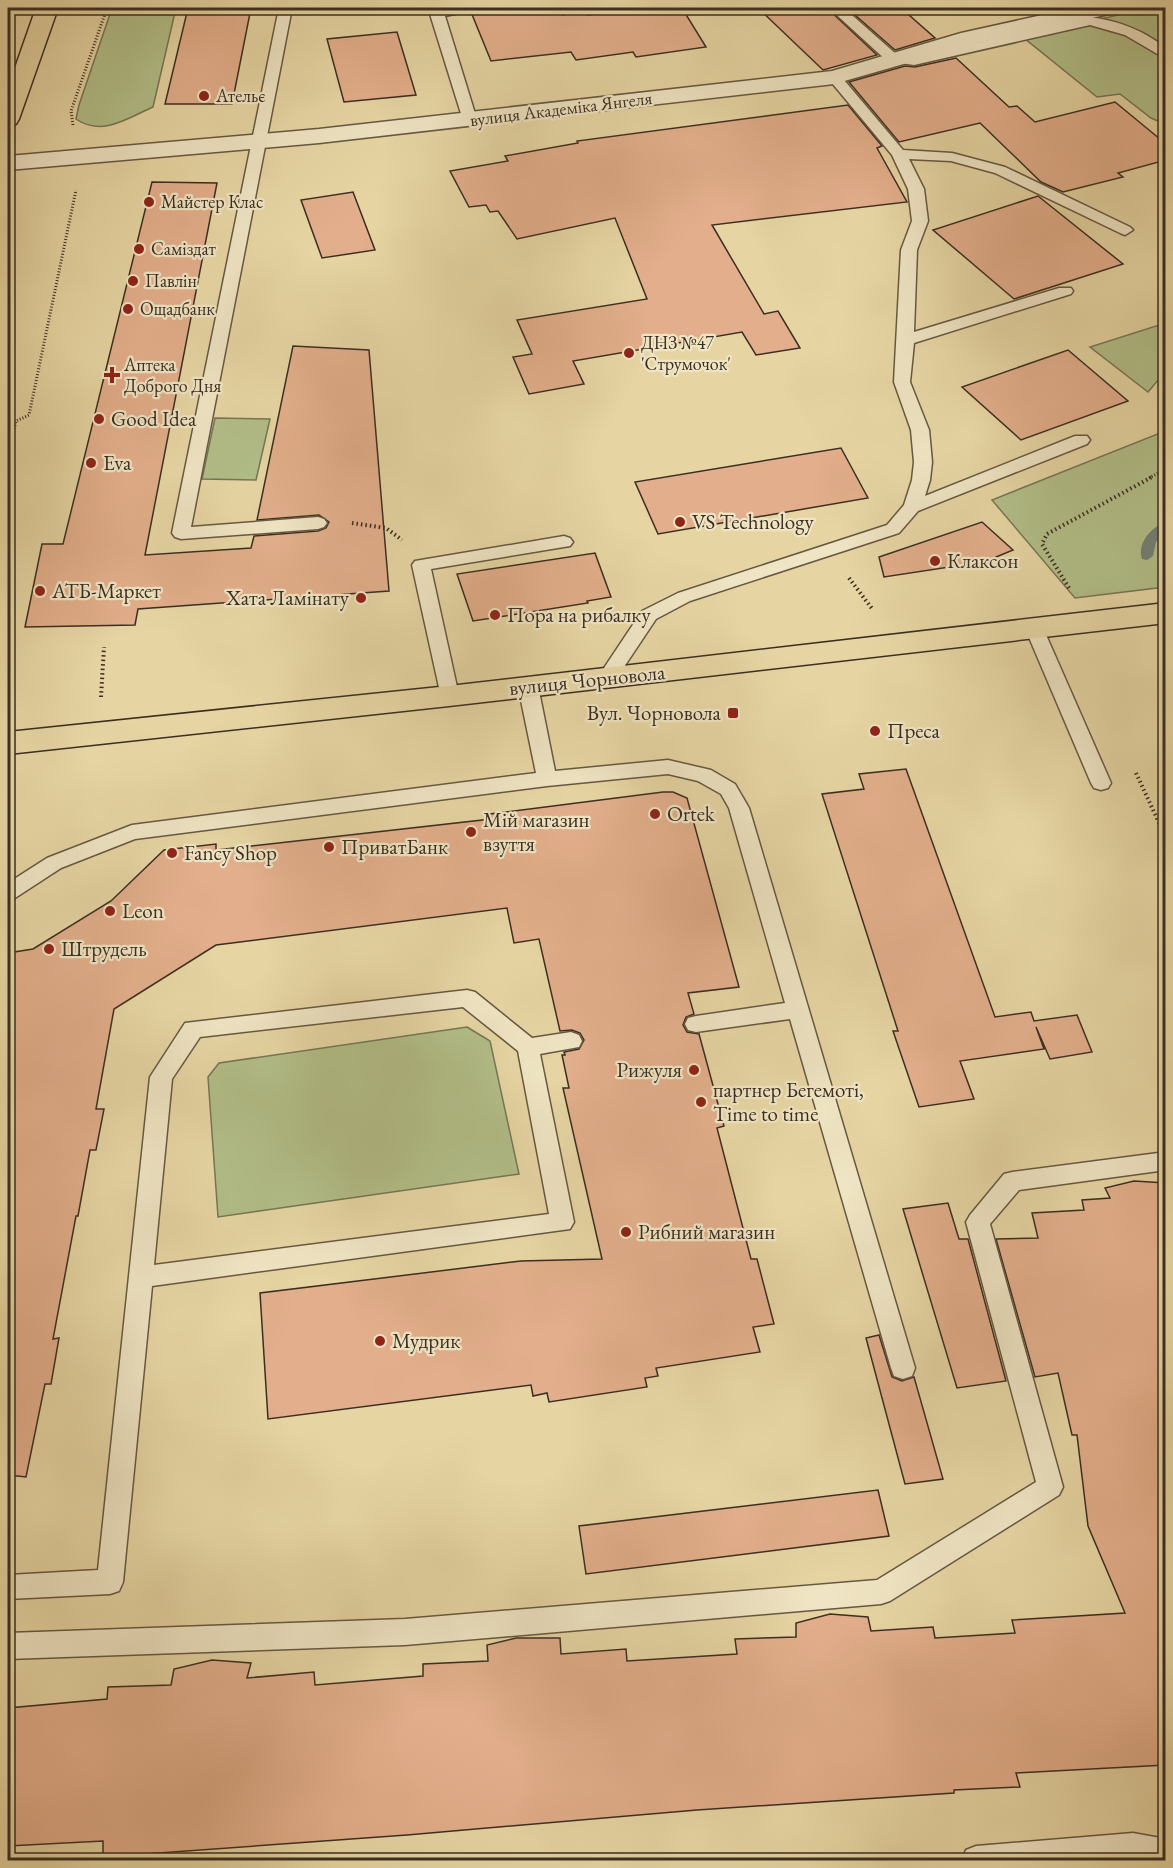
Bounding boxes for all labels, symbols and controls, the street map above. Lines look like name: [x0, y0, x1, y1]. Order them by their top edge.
place label: Ательє: [215, 84, 266, 107]
street label: вулиця Академіка Янгеля: [469, 86, 653, 131]
marker: Ательє: [197, 89, 211, 103]
place label: Майстер Клас: [161, 190, 263, 213]
marker: Майстер Клас: [142, 195, 156, 209]
place label: Саміздат: [151, 237, 217, 260]
marker: Саміздат: [132, 242, 146, 256]
place label: Павлін: [145, 269, 197, 292]
marker: Павлін: [126, 274, 140, 288]
place label: Ощадбанк: [140, 297, 215, 320]
marker: Ощадбанк: [121, 302, 135, 316]
place label: ДНЗ №47 'Струмочок': [641, 331, 731, 375]
marker: ДНЗ №47 'Струмочок': [622, 346, 636, 360]
place label: Аптека Доброго Дня: [123, 353, 221, 397]
marker: Аптека Доброго Дня: [105, 368, 119, 382]
place label: Good Idea: [111, 405, 197, 432]
marker: Good Idea: [92, 412, 106, 426]
place label: Eva: [103, 449, 132, 476]
marker: Eva: [84, 456, 98, 470]
place label: VS Technology: [692, 508, 814, 535]
marker: VS Technology: [673, 515, 687, 529]
place label: Клаксон: [947, 547, 1019, 574]
marker: Клаксон: [928, 554, 942, 568]
place label: АТБ-Маркет: [51, 577, 161, 604]
marker: АТБ-Маркет: [33, 584, 47, 598]
place label: Хата Ламінату: [225, 584, 350, 611]
marker: Хата Ламінату: [354, 591, 368, 605]
place label: Пора на рибалку: [507, 601, 651, 628]
marker: Пора на рибалку: [488, 608, 502, 622]
street label: вулиця Чорновола: [507, 658, 667, 701]
place label: Вул. Чорновола: [587, 699, 722, 726]
marker: Вул. Чорновола: [726, 706, 740, 720]
place label: Преса: [887, 717, 940, 744]
marker: Преса: [868, 724, 882, 738]
place label: Ortek: [667, 800, 716, 827]
place label: Мій магазин взуття: [483, 806, 590, 857]
marker: Ortek: [648, 807, 662, 821]
marker: Мій магазин взуття: [464, 825, 478, 839]
place label: ПриватБанк: [341, 833, 448, 860]
place label: Fancy Shop: [184, 839, 277, 866]
marker: ПриватБанк: [322, 840, 336, 854]
marker: Fancy Shop: [165, 846, 179, 860]
place label: Leon: [122, 897, 164, 924]
marker: Leon: [103, 904, 117, 918]
place label: Штрудель: [61, 935, 147, 962]
marker: Штрудель: [42, 942, 56, 956]
place label: Рижуля: [616, 1056, 682, 1083]
marker: Рижуля: [687, 1063, 701, 1077]
place label: партнер Бегемоті, Time to time: [713, 1076, 864, 1127]
marker: партнер Бегемоті, Time to time: [694, 1095, 708, 1109]
place label: Рибний магазин: [638, 1218, 775, 1245]
marker: Рибний магазин: [619, 1225, 633, 1239]
place label: Мудрик: [392, 1327, 460, 1354]
marker: Мудрик: [373, 1334, 387, 1348]

